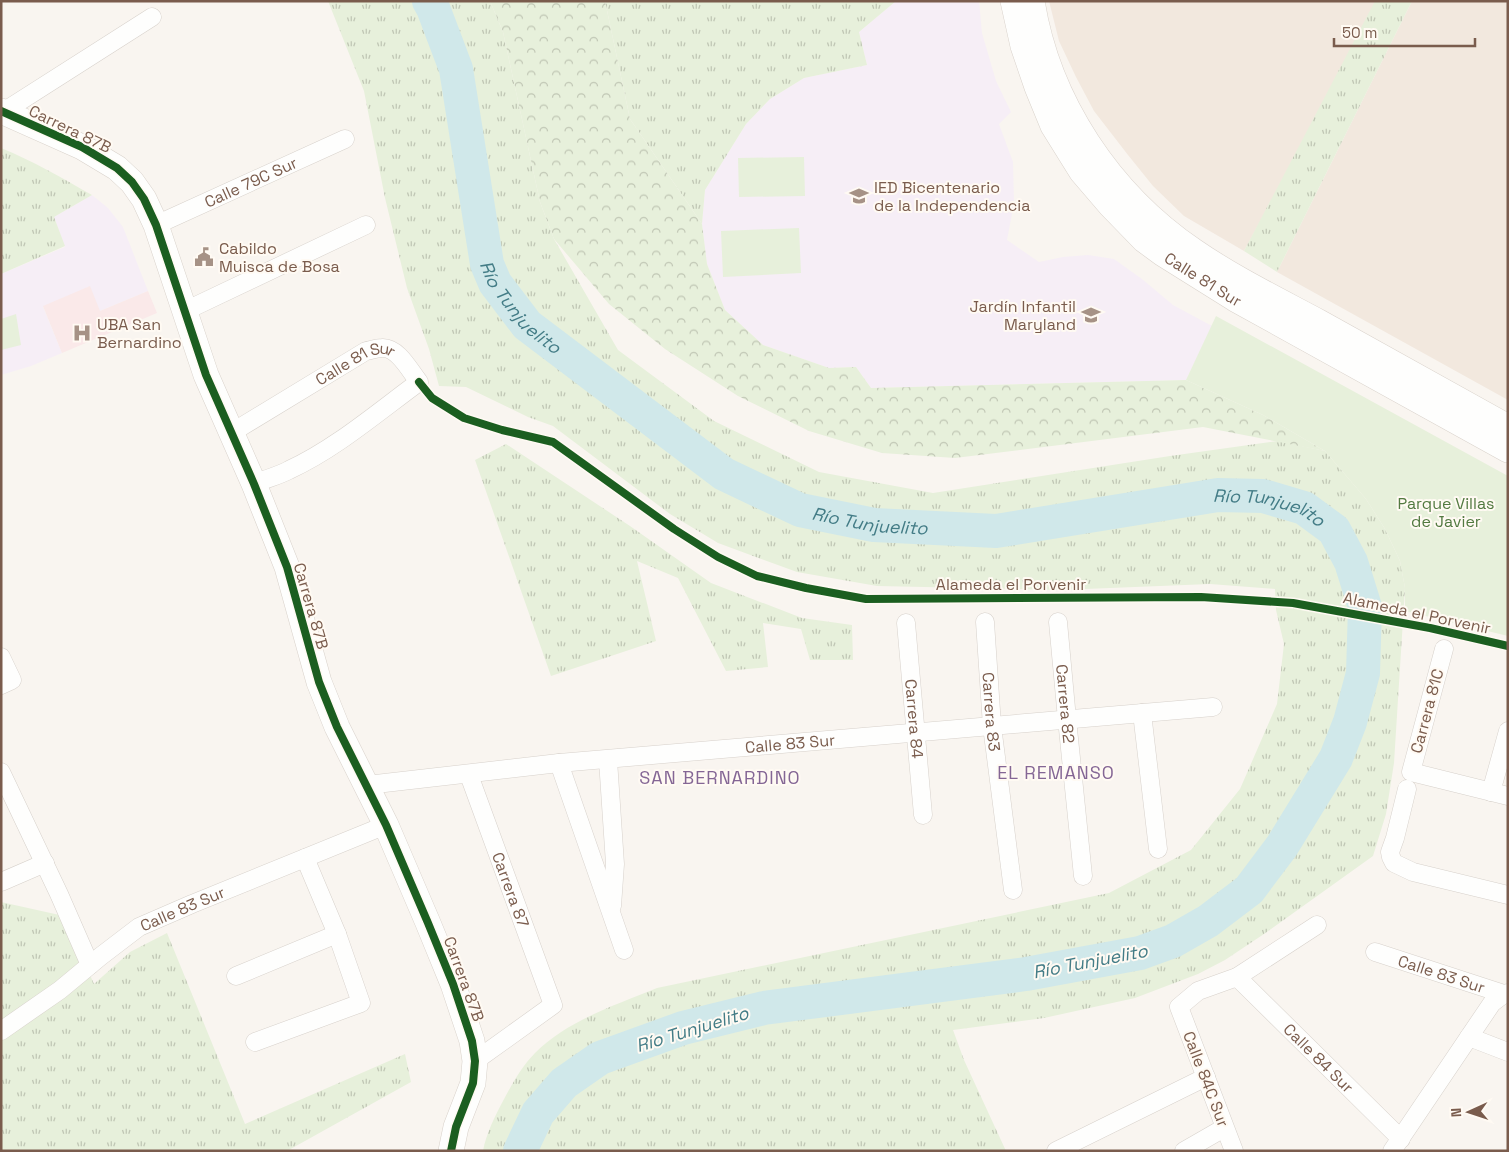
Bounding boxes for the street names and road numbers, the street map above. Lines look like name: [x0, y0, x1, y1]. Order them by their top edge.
street label: Carrera 87B: [25, 100, 115, 158]
street label: Calle 79C Sur: [201, 152, 300, 212]
street label: Calle 81 Sur: [1161, 247, 1245, 311]
street label: Calle 81 Sur: [311, 337, 400, 390]
street label: Carrera 87B: [289, 560, 333, 652]
street label: Alameda el Porvenir: [936, 574, 1086, 595]
street label: Alameda el Porvenir: [1341, 587, 1493, 639]
street label: Carrera 82: [1051, 663, 1080, 744]
street label: Carrera 81C: [1406, 666, 1448, 756]
street label: Carrera 83: [978, 671, 1006, 753]
street label: Carrera 84: [900, 678, 928, 759]
street label: Calle 83 Sur: [744, 729, 836, 758]
street label: Carrera 87: [487, 849, 534, 930]
street label: Calle 83 Sur: [137, 881, 228, 936]
street label: Carrera 87B: [439, 934, 489, 1024]
street label: Calle 83 Sur: [1395, 950, 1488, 998]
street label: Calle 84 Sur: [1279, 1018, 1358, 1097]
street label: Calle 84C Sur: [1178, 1028, 1234, 1130]

